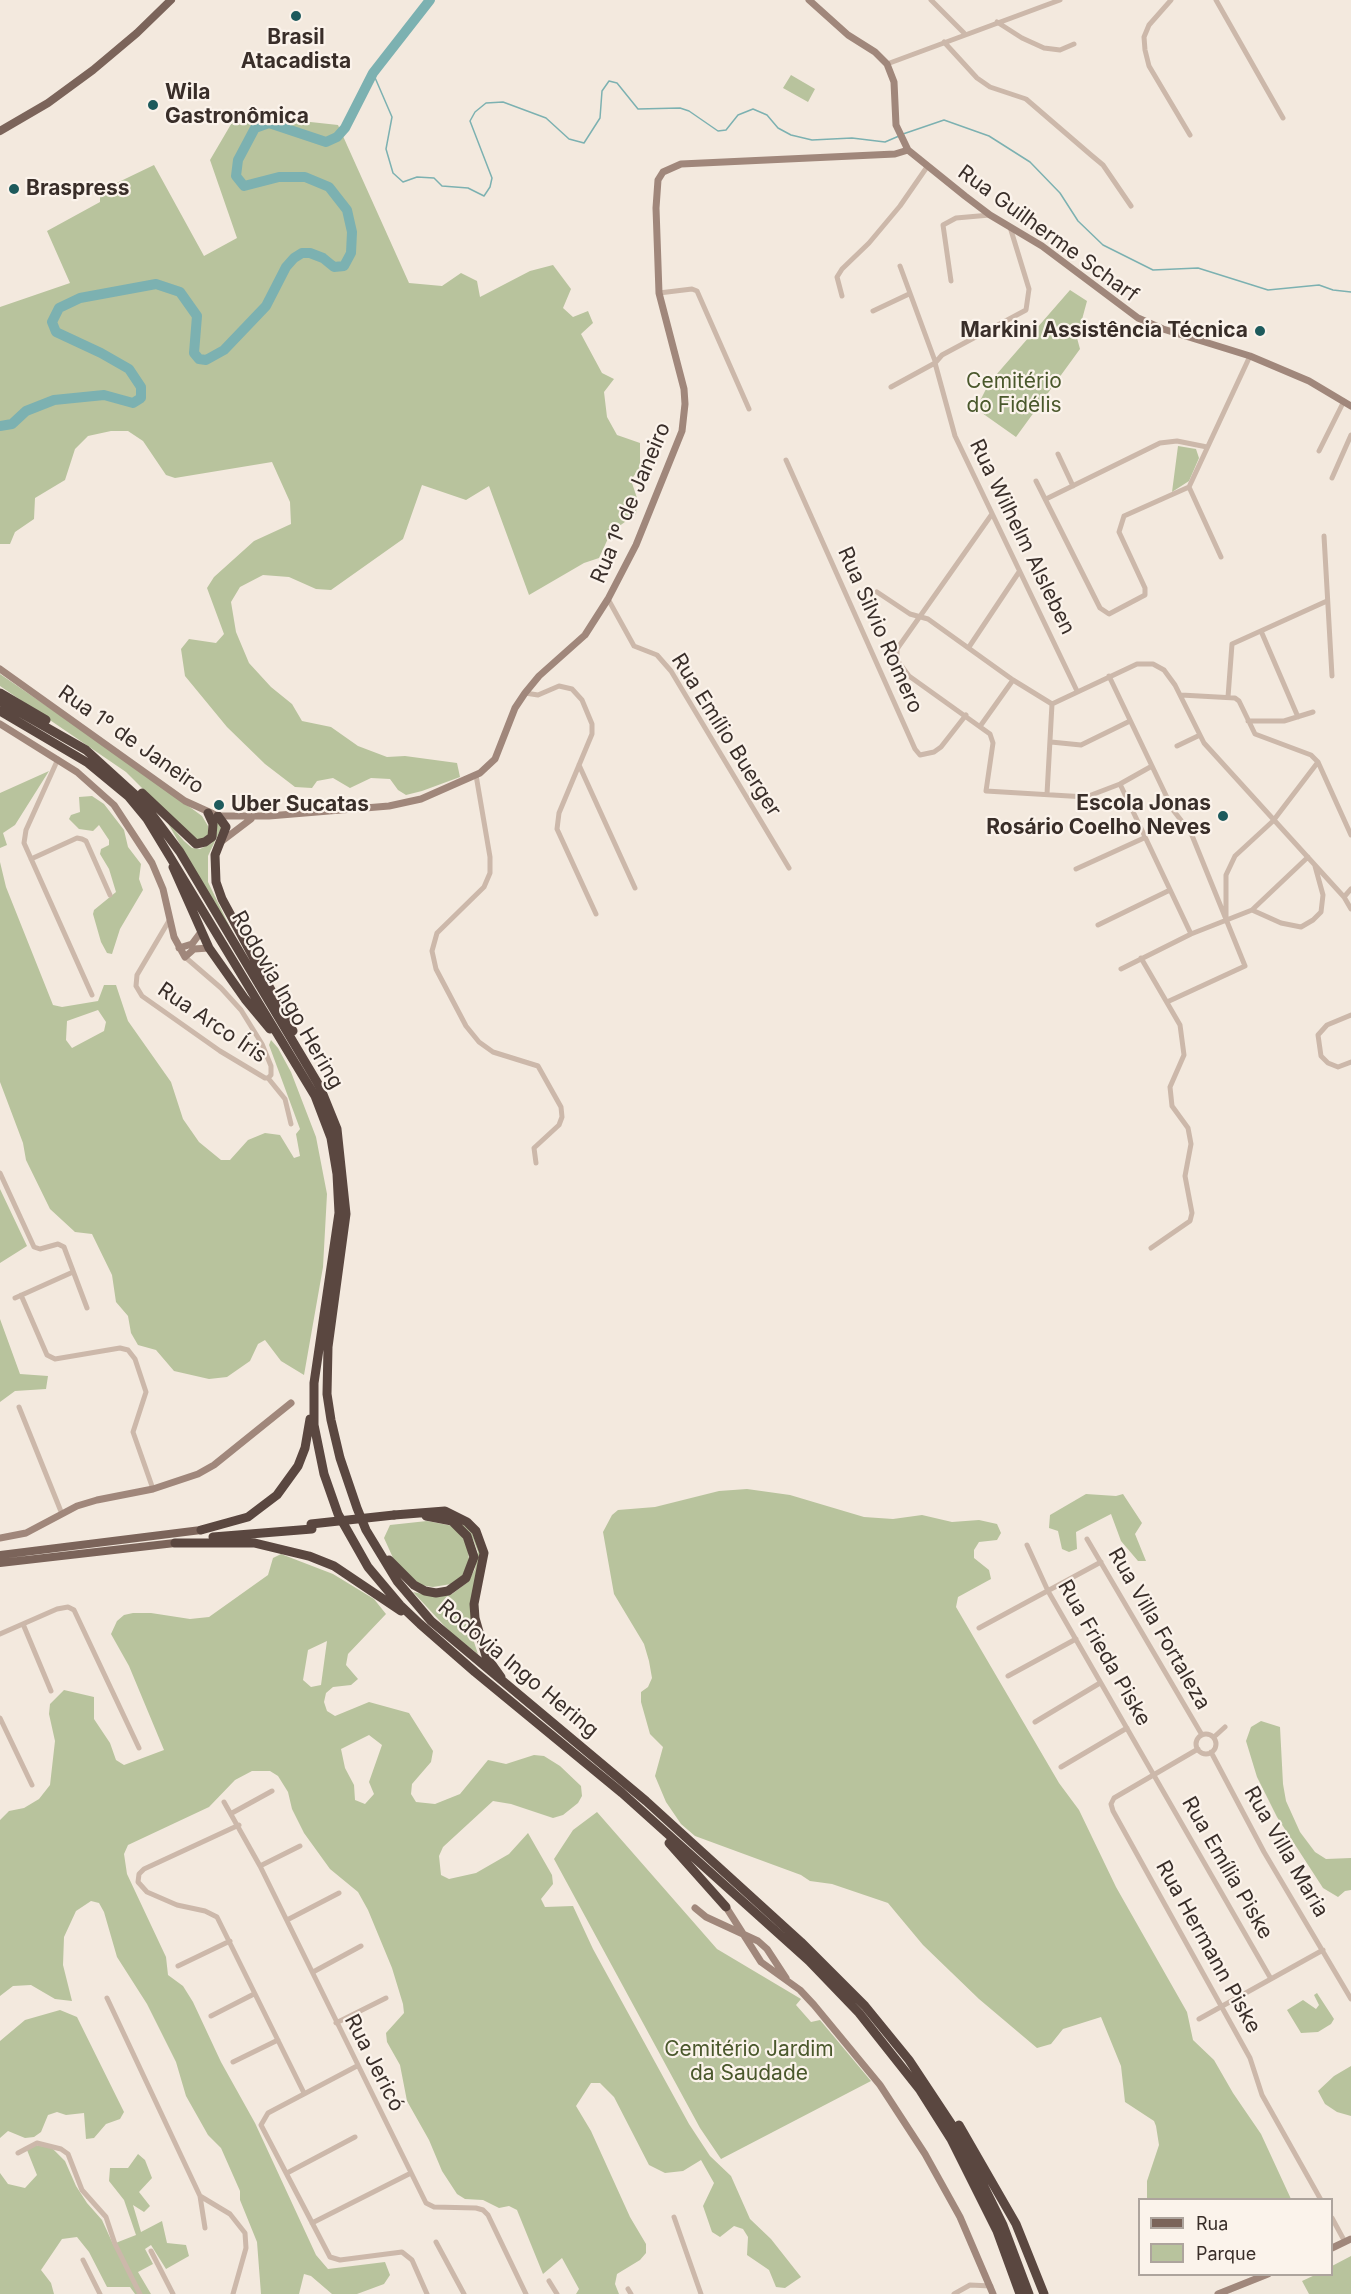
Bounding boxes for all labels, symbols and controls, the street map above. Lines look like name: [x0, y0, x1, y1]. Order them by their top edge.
marker: Brasil Atacadista: [289, 9, 303, 23]
place label: Brasil Atacadista: [241, 25, 351, 75]
place label: Wila Gastronômica: [165, 80, 309, 130]
marker: Wila Gastronômica: [146, 98, 160, 112]
street label: Rua Guilherme Scharf: [953, 160, 1143, 308]
place label: Braspress: [26, 176, 129, 202]
marker: Braspress: [7, 182, 21, 196]
place label: Markini Assistência Técnica: [960, 318, 1248, 344]
marker: Markini Assistência Técnica: [1253, 324, 1267, 338]
park label: Cemitério do Fidélis: [966, 369, 1062, 419]
street label: Rua 1º de Janeiro: [586, 419, 676, 587]
street label: Rua Wilhelm Alsleben: [964, 435, 1080, 639]
street label: Rua Silvio Romero: [832, 543, 928, 717]
street label: Rua Emílio Buerger: [666, 649, 786, 821]
street label: Rua 1º de Janeiro: [53, 680, 209, 800]
place label: Escola Jonas Rosário Coelho Neves: [986, 791, 1211, 841]
place label: Uber Sucatas: [231, 792, 369, 818]
marker: Uber Sucatas: [212, 798, 226, 812]
marker: Escola Jonas Rosário Coelho Neves: [1216, 809, 1230, 823]
street label: Rodovia Ingo Hering: [226, 907, 348, 1093]
street label: Rua Arco Íris: [153, 977, 271, 1069]
street label: Rua Villa Fortaleza: [1102, 1544, 1216, 1714]
street label: Rua Frieda Piske: [1052, 1576, 1156, 1730]
street label: Rodovia Ingo Hering: [433, 1595, 603, 1743]
street label: Rua Villa Maria: [1238, 1782, 1334, 1922]
street label: Rua Emília Piske: [1176, 1792, 1278, 1944]
street label: Rua Hermann Piske: [1150, 1856, 1266, 2038]
street label: Rua Jericó: [339, 2010, 409, 2116]
park label: Cemitério Jardim da Saudade: [664, 2037, 834, 2087]
legend: [1138, 2198, 1333, 2276]
text: Rua: [1196, 2213, 1228, 2234]
text: Parque: [1196, 2243, 1256, 2264]

